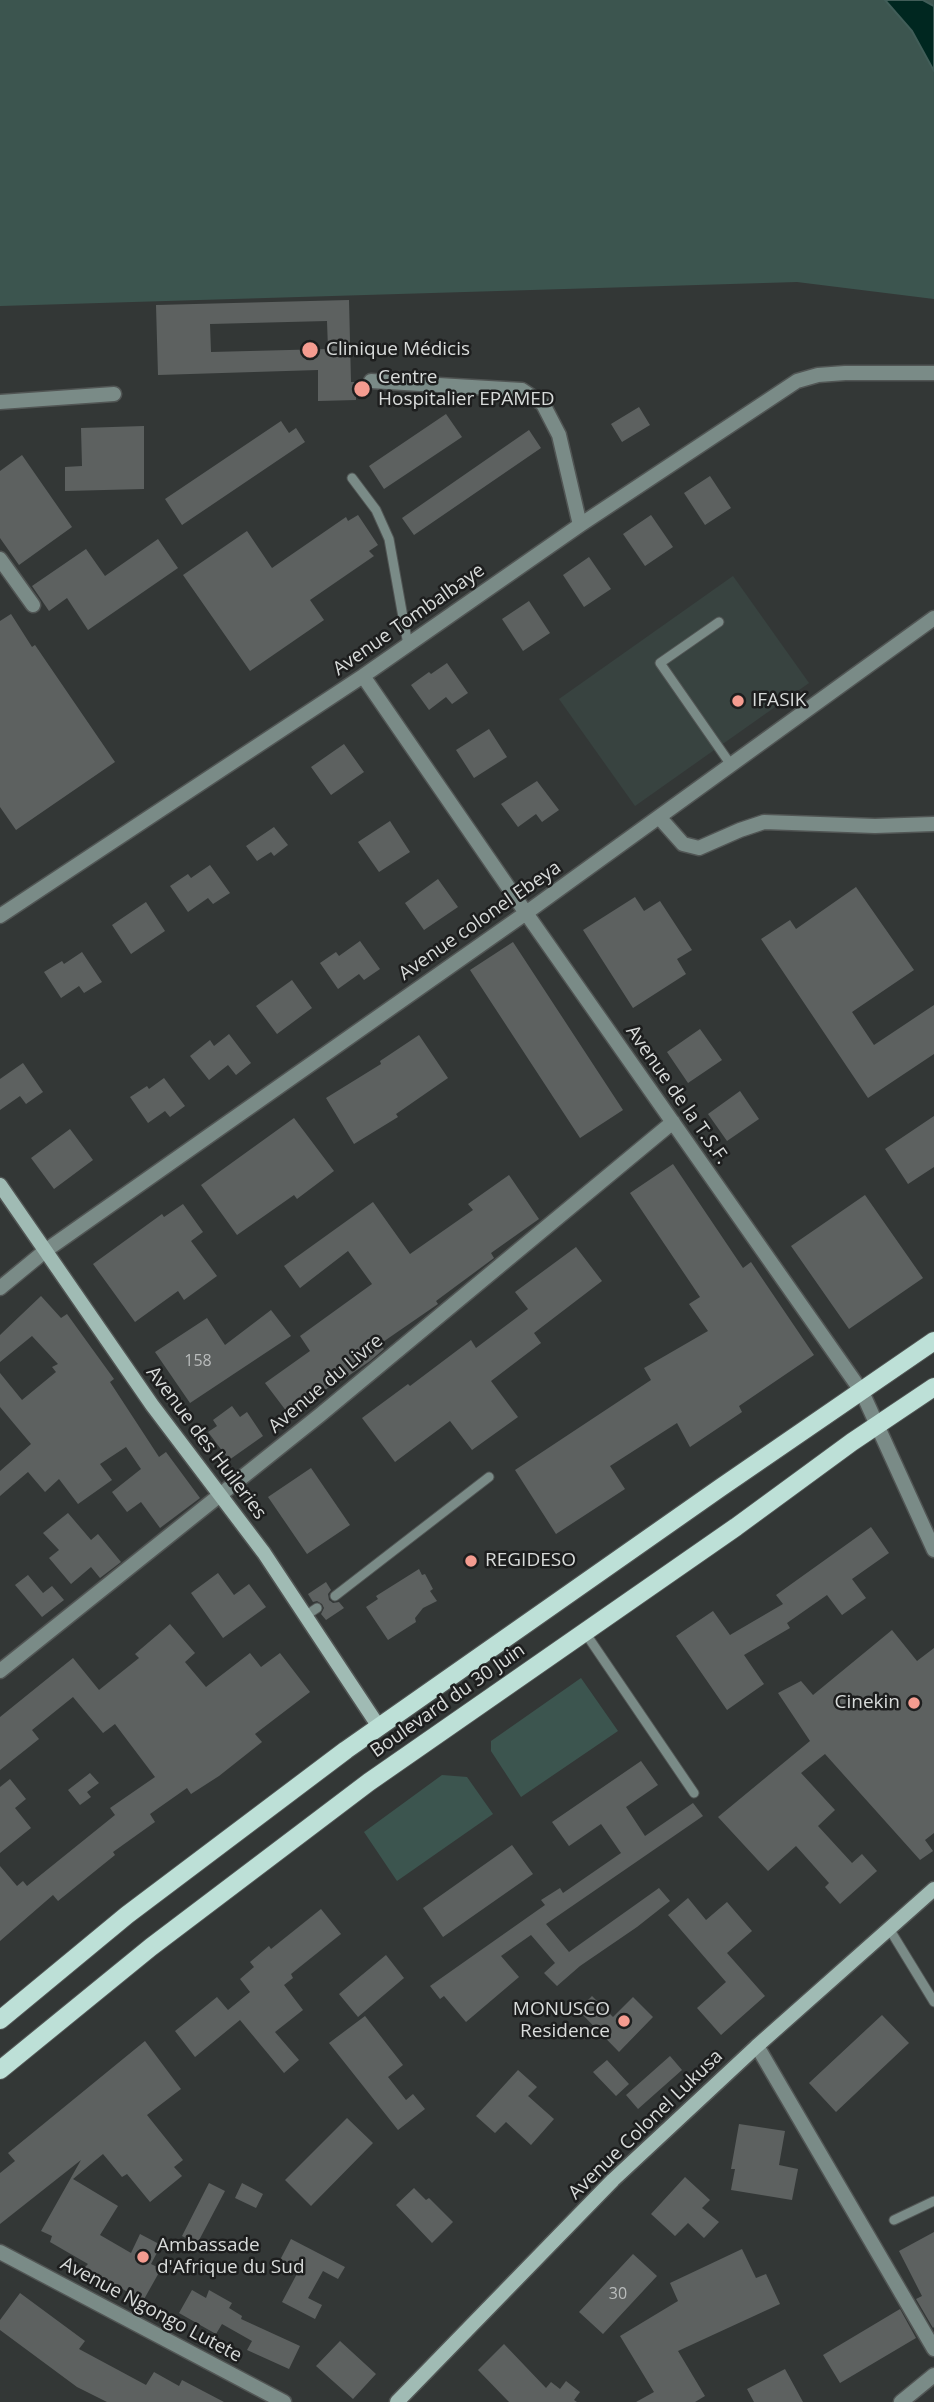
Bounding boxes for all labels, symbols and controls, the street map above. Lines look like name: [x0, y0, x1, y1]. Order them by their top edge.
place label: Clinique Médicis: [326, 339, 470, 361]
marker: Clinique Médicis: [300, 340, 320, 360]
place label: Centre Hospitalier EPAMED: [378, 367, 555, 411]
marker: Centre Hospitalier EPAMED: [352, 379, 372, 399]
street label: Avenue Tombalbaye: [329, 559, 489, 681]
place label: IFASIK: [752, 690, 806, 712]
marker: IFASIK: [730, 693, 746, 709]
street label: Avenue colonel Ebeya: [394, 856, 566, 986]
street label: Avenue de la T.S.F.: [621, 1021, 733, 1169]
street label: Avenue du Livre: [264, 1330, 388, 1438]
house number: 158: [184, 1351, 212, 1371]
street label: Avenue des Huileries: [141, 1362, 271, 1524]
place label: REGIDESO: [485, 1550, 576, 1572]
marker: REGIDESO: [463, 1553, 479, 1569]
street label: Boulevard du 30 Juin: [366, 1639, 530, 1763]
place label: Cinekin: [834, 1692, 900, 1714]
marker: Cinekin: [906, 1695, 922, 1711]
place label: MONUSCO Residence: [513, 1999, 610, 2043]
marker: MONUSCO Residence: [616, 2013, 632, 2029]
street label: Avenue Colonel Lukusa: [564, 2045, 728, 2205]
place label: Ambassade d'Afrique du Sud: [157, 2235, 305, 2279]
marker: Ambassade d'Afrique du Sud: [135, 2249, 151, 2265]
street label: Avenue Ngongo Lutete: [57, 2253, 245, 2367]
house number: 30: [609, 2284, 627, 2304]

